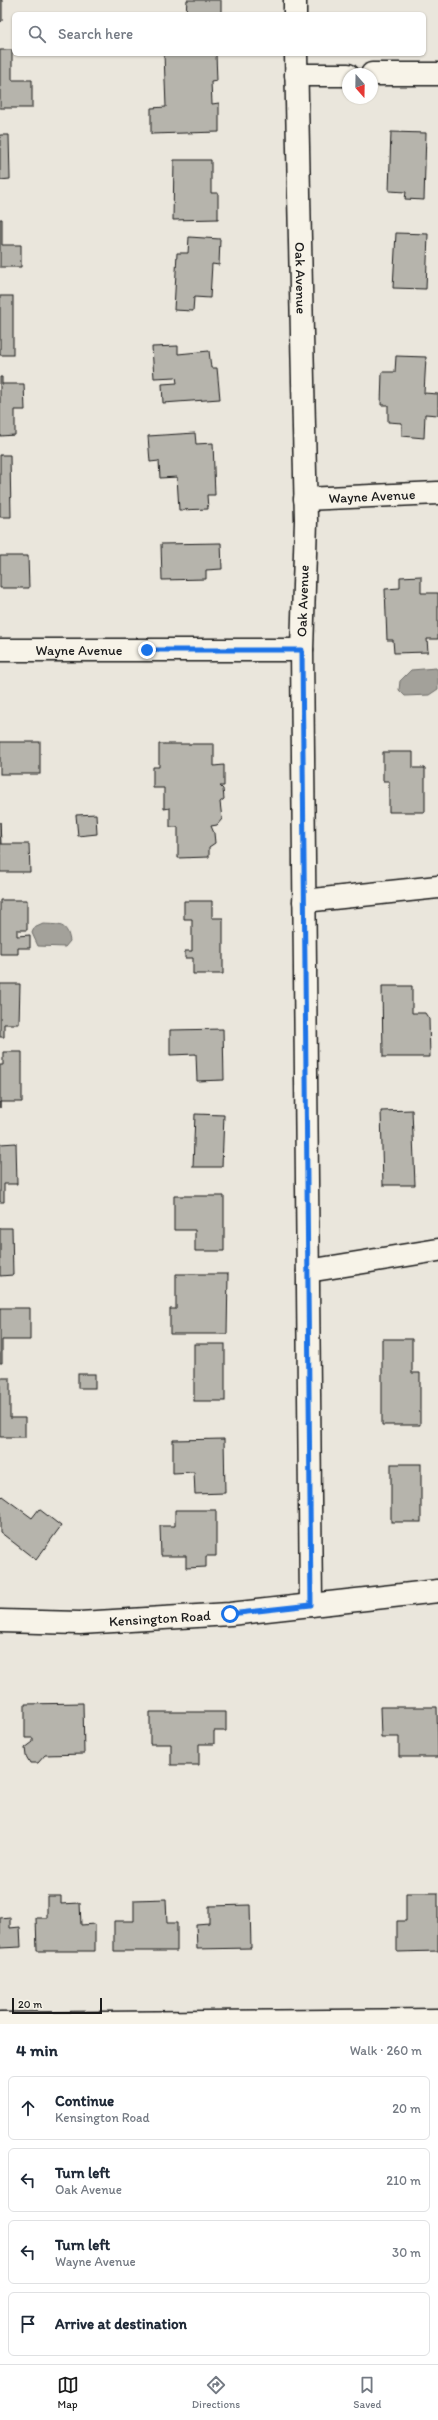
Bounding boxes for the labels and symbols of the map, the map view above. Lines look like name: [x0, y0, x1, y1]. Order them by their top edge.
north arrow: [342, 68, 378, 104]
street label: Oak Avenue: [292, 242, 310, 315]
street label: Wayne Avenue: [328, 486, 416, 506]
street label: Oak Avenue: [293, 564, 313, 637]
route end: [138, 641, 156, 659]
street label: Wayne Avenue: [35, 642, 123, 659]
route start: [221, 1605, 239, 1623]
street label: Kensington Road: [108, 1607, 212, 1630]
scale bar: [12, 1996, 102, 2015]

